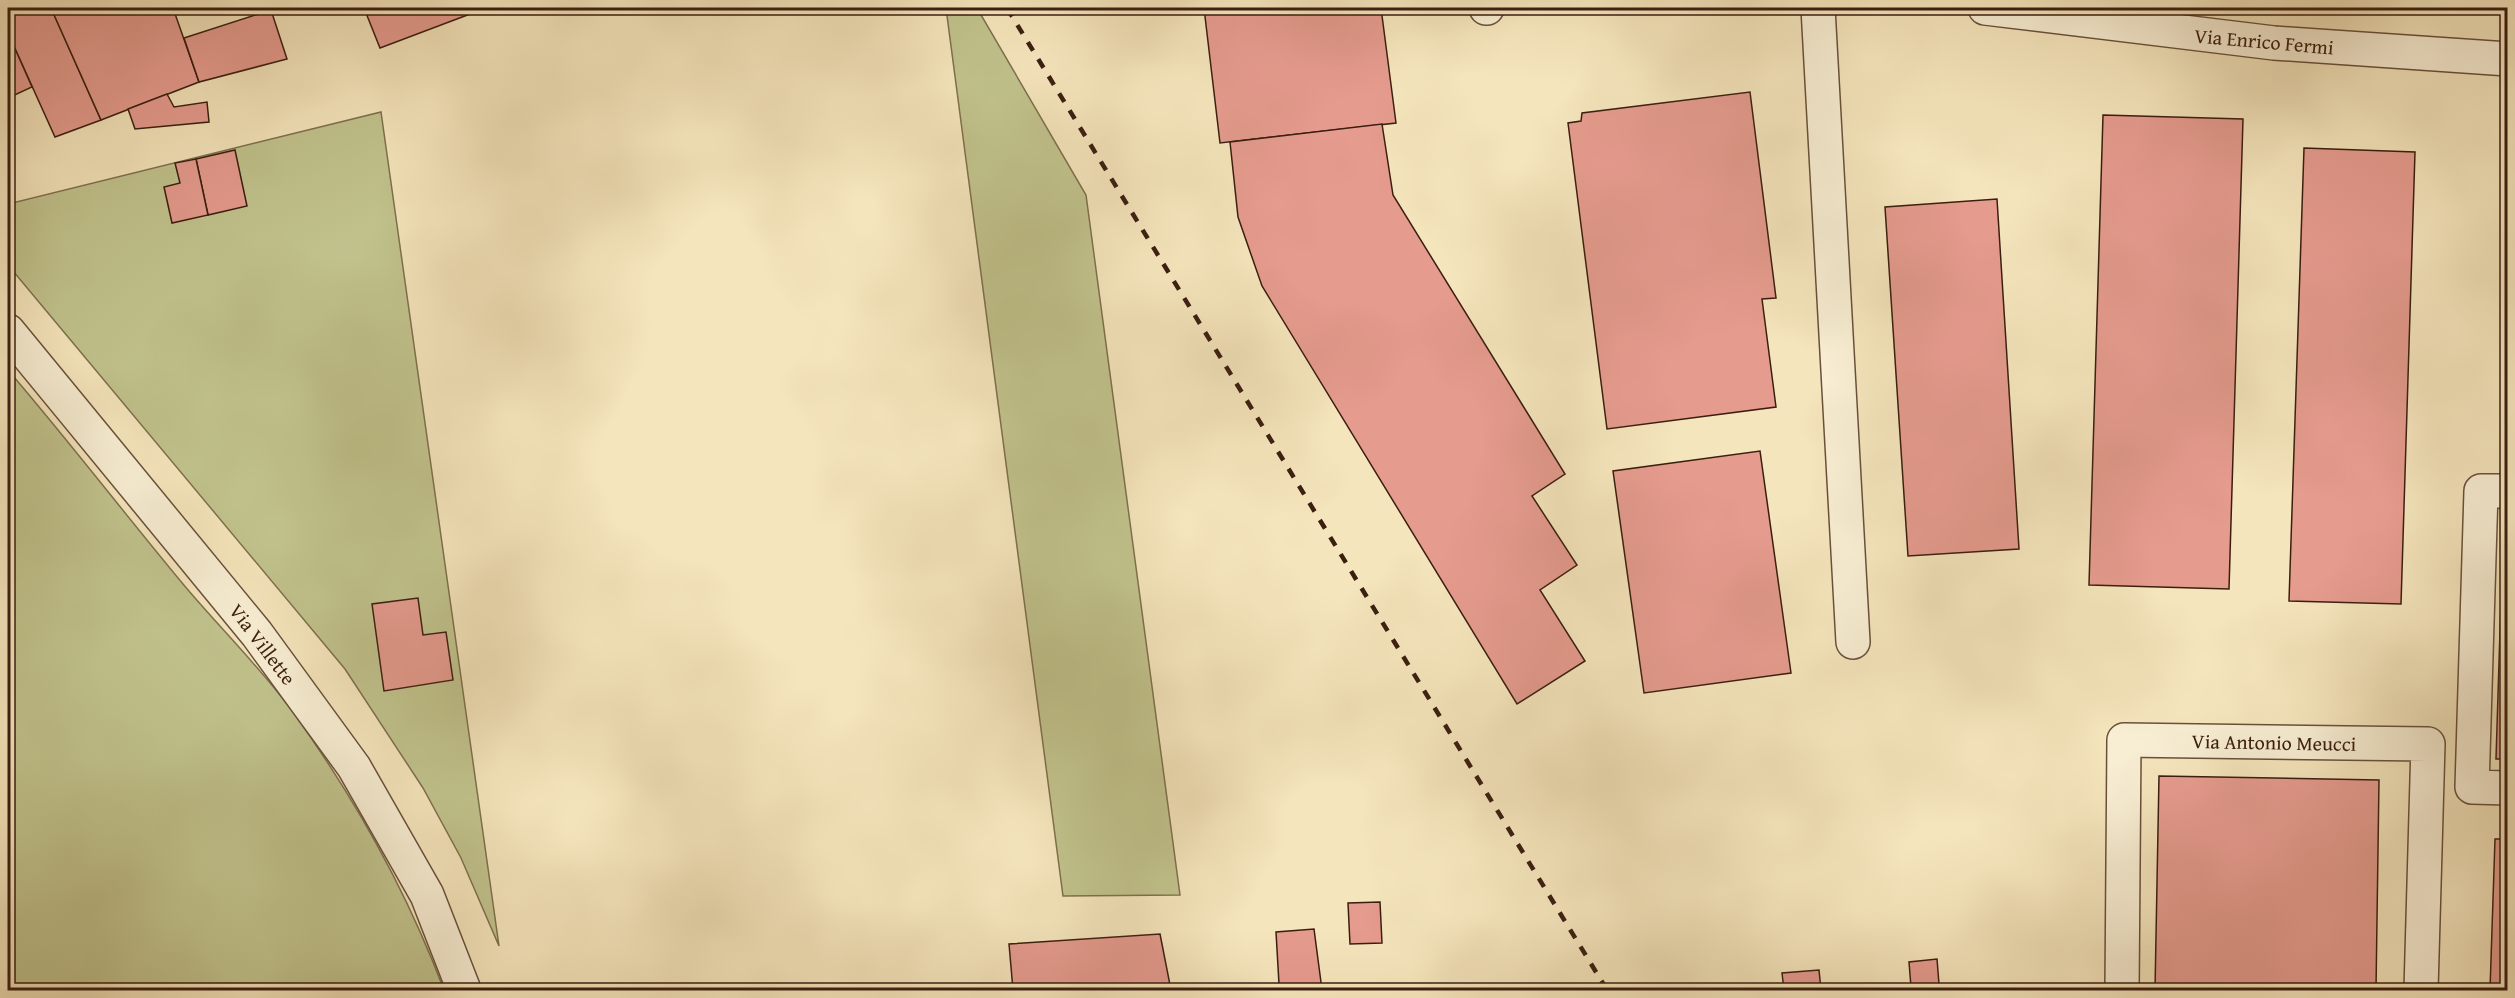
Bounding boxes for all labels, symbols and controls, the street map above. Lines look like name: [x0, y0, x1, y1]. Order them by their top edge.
street label: Via Enrico Fermi: [2193, 20, 2335, 62]
street label: Via Villette: [223, 597, 303, 691]
street label: Via Antonio Meucci: [2191, 726, 2357, 758]

